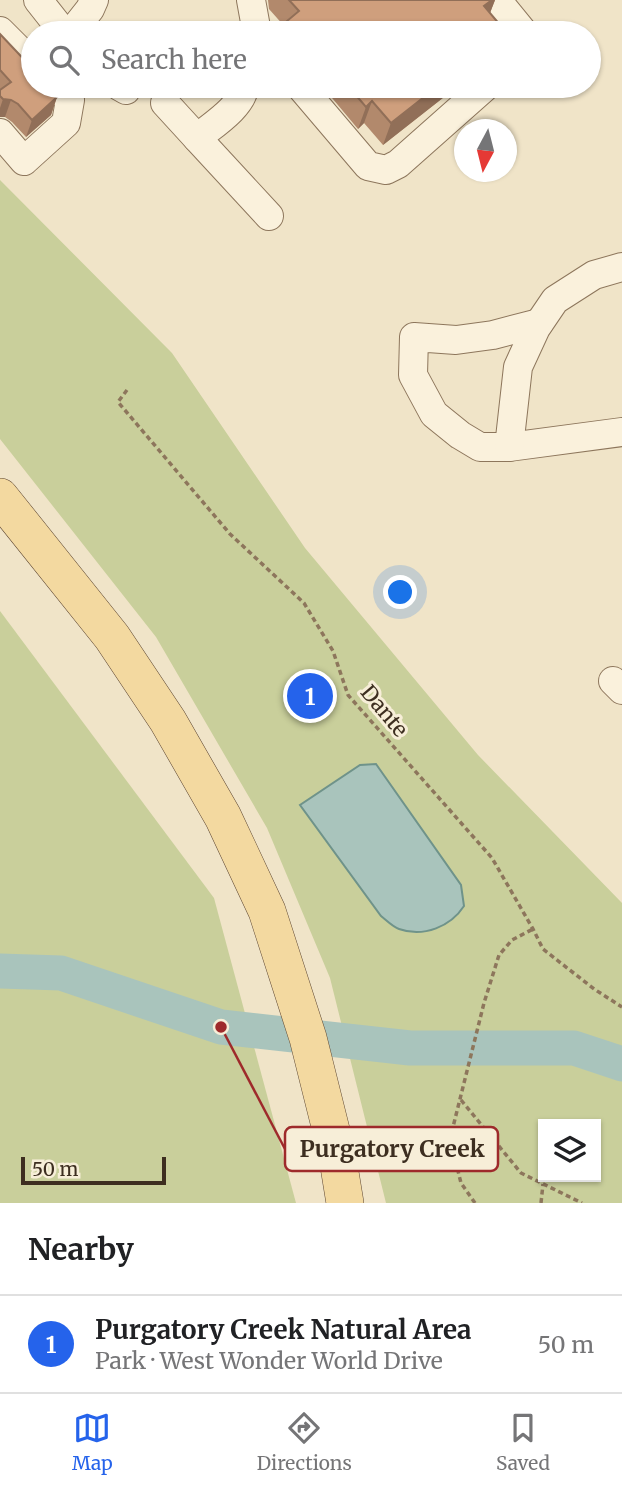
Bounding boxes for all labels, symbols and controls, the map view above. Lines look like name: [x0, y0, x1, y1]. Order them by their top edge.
search box: [21, 21, 601, 98]
icon: search: [45, 41, 83, 79]
text: Search here: [101, 43, 247, 76]
north arrow: [454, 119, 517, 182]
your location: [383, 575, 417, 609]
pin: 1: [287, 670, 333, 722]
street label: Dante: [355, 679, 414, 742]
map controls: [538, 1119, 601, 1182]
button: layers: [538, 1119, 601, 1182]
callout: Purgatory Creek: [285, 1127, 498, 1171]
text: Purgatory Creek: [299, 1134, 485, 1163]
scale bar: [21, 1154, 166, 1186]
text: 50 m: [32, 1157, 78, 1181]
text: Nearby: [28, 1230, 134, 1268]
text: Purgatory Creek Natural Area: [95, 1313, 472, 1346]
text: 1: [46, 1330, 56, 1359]
text: 50 m: [538, 1330, 594, 1359]
text: Park · West Wonder World Drive: [95, 1346, 443, 1375]
tab: Map: [72, 1409, 113, 1475]
tab: Directions: [257, 1409, 352, 1475]
tab: Saved: [496, 1409, 550, 1475]

